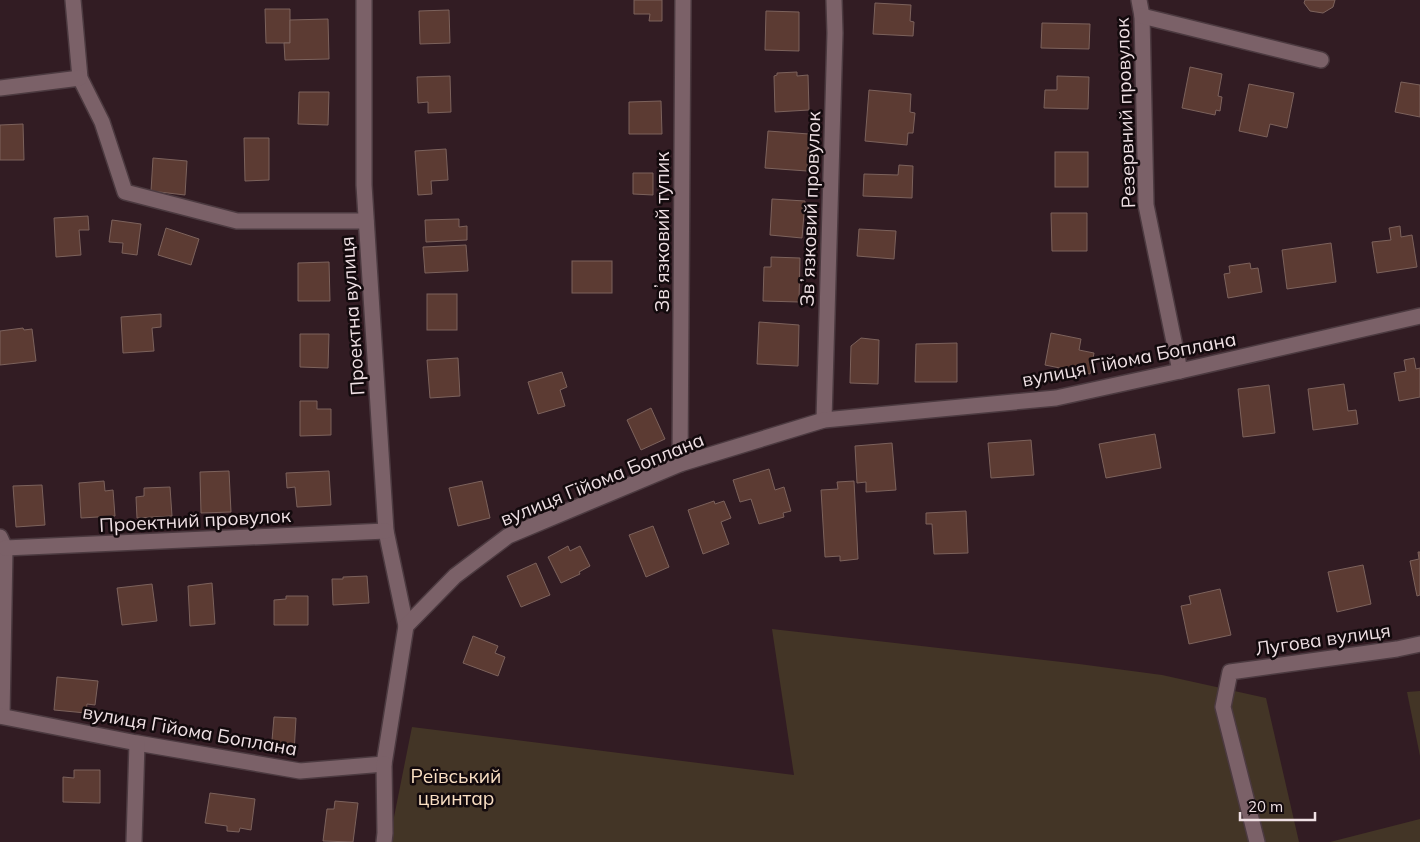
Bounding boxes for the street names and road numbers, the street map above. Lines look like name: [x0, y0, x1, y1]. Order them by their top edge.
street label: Резервний провулок: [1110, 17, 1140, 209]
street label: Звʼязковий провулок: [795, 110, 825, 307]
street label: Звʼязковий тупик: [650, 151, 674, 312]
street label: Проектна вулиця: [334, 236, 370, 396]
street label: вулиця Гійома Боплана: [1020, 326, 1238, 392]
street label: вулиця Гійома Боплана: [497, 427, 707, 531]
street label: Проектний провулок: [98, 503, 292, 537]
street label: Лугова вулиця: [1254, 618, 1392, 660]
street label: вулиця Гійома Боплана: [81, 699, 299, 761]

